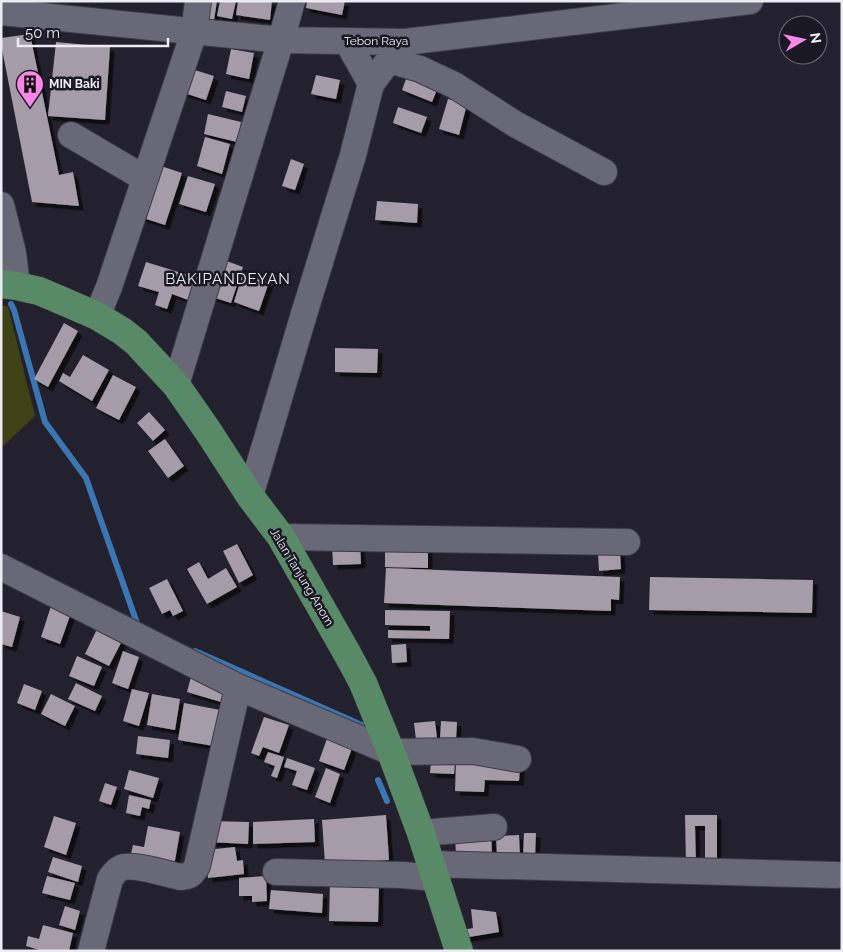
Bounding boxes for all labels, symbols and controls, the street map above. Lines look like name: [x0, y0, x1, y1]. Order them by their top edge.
scale bar: [18, 15, 168, 47]
north arrow: [778, 15, 828, 65]
text: 50 m: [25, 24, 60, 42]
text: N: [807, 31, 825, 44]
street label: Tebon Raya: [344, 34, 408, 48]
building icon: MIN Baki: [15, 69, 45, 108]
place label: MIN Baki: [49, 77, 100, 91]
district label: BAKIPANDEYAN: [165, 270, 291, 288]
street label: Jalan Tanjung Anom: [267, 526, 337, 628]

